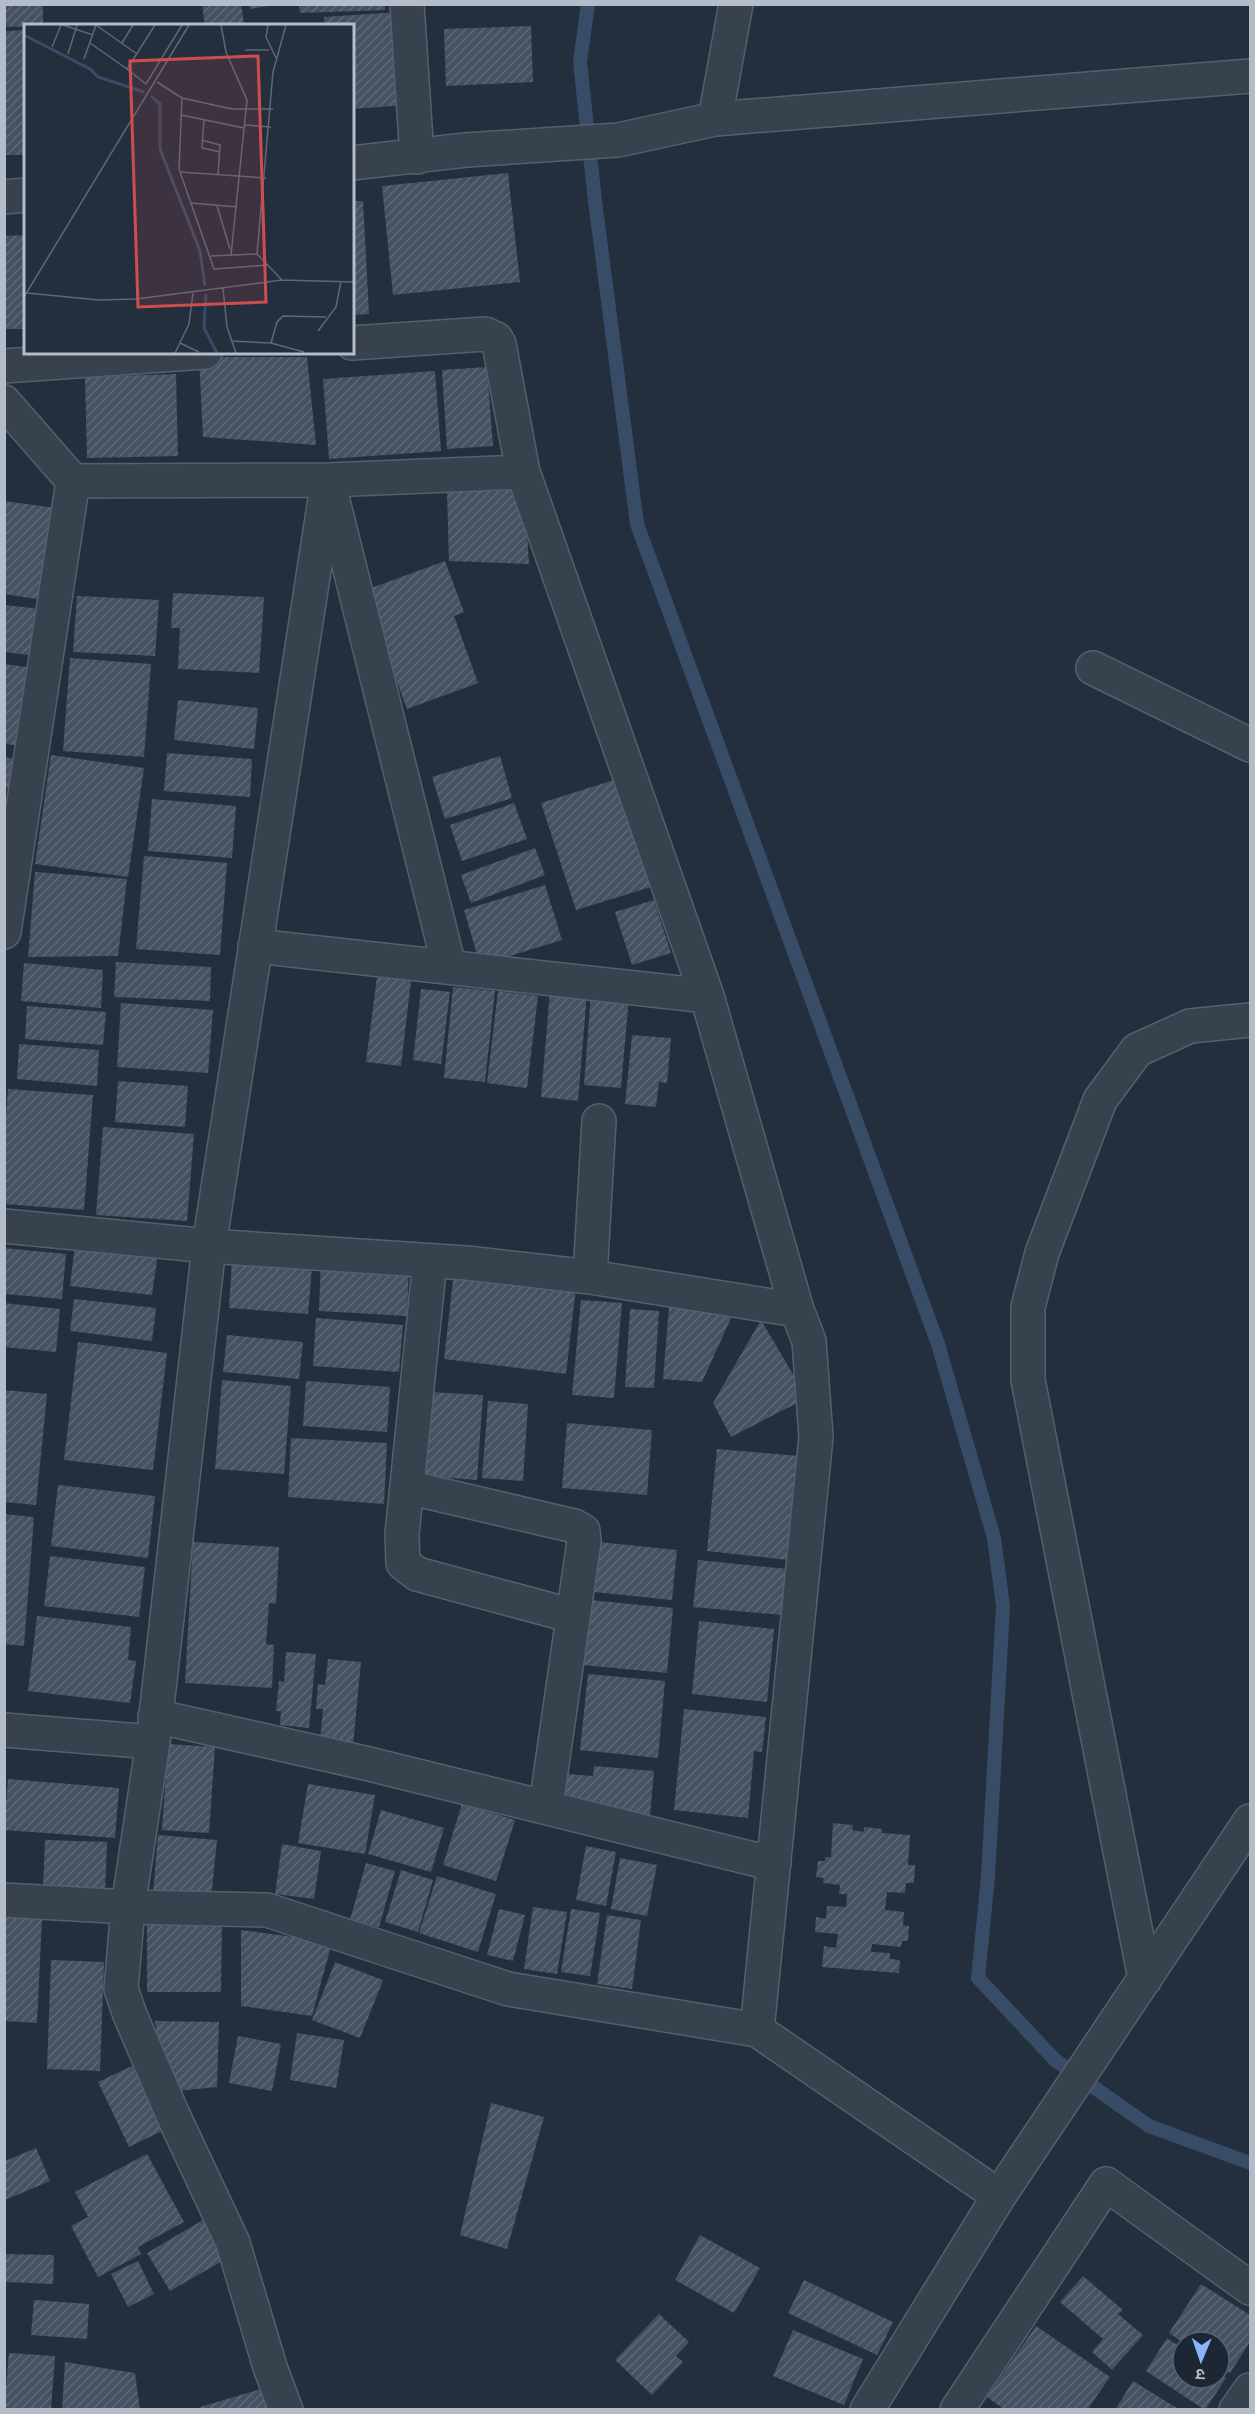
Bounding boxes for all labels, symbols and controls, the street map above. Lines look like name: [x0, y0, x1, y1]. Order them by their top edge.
inset map: [24, 24, 354, 354]
north arrow: [1171, 2330, 1231, 2390]
text: उ: [1195, 2364, 1206, 2386]

